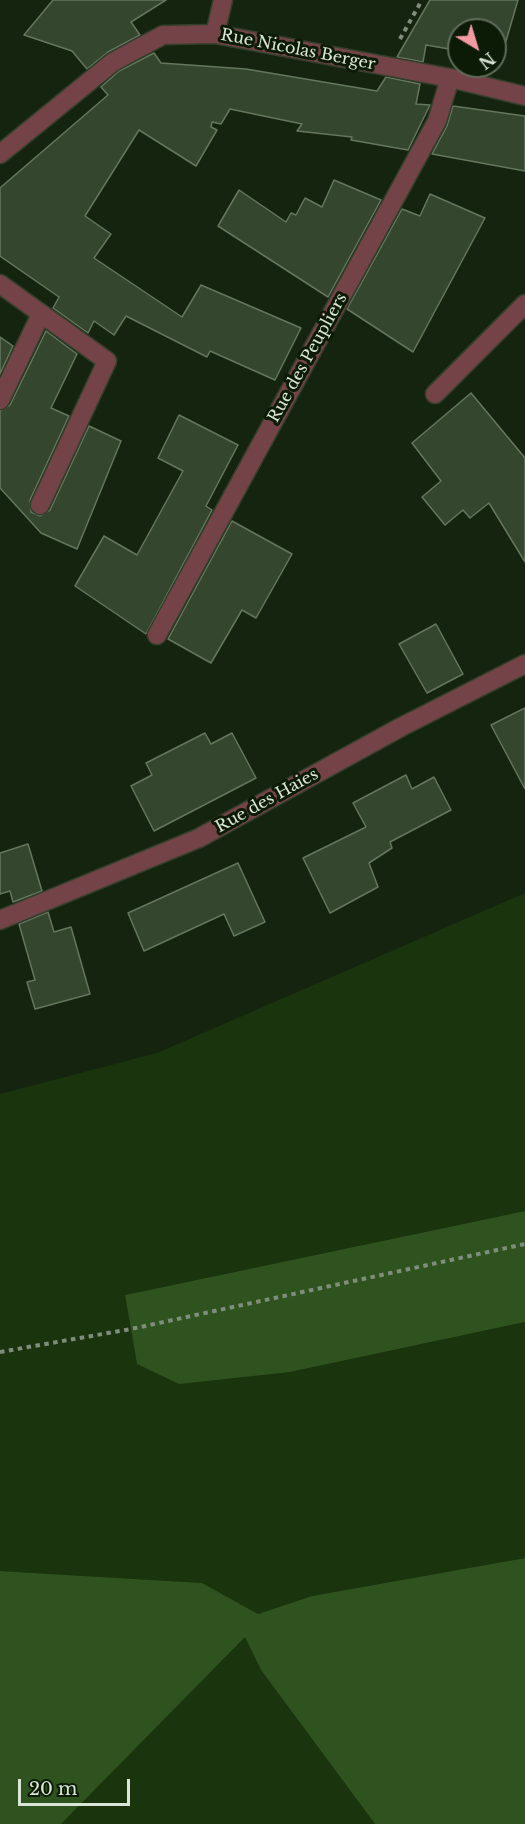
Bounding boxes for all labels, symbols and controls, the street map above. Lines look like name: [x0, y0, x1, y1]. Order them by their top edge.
north arrow: [447, 18, 507, 78]
street label: Rue Nicolas Berger: [219, 26, 377, 74]
text: N: [475, 48, 499, 73]
street label: Rue des Peupliers: [264, 290, 352, 426]
street label: Rue des Haies: [212, 765, 322, 837]
scale bar: [21, 1767, 134, 1805]
text: 20 m: [29, 1778, 77, 1800]

